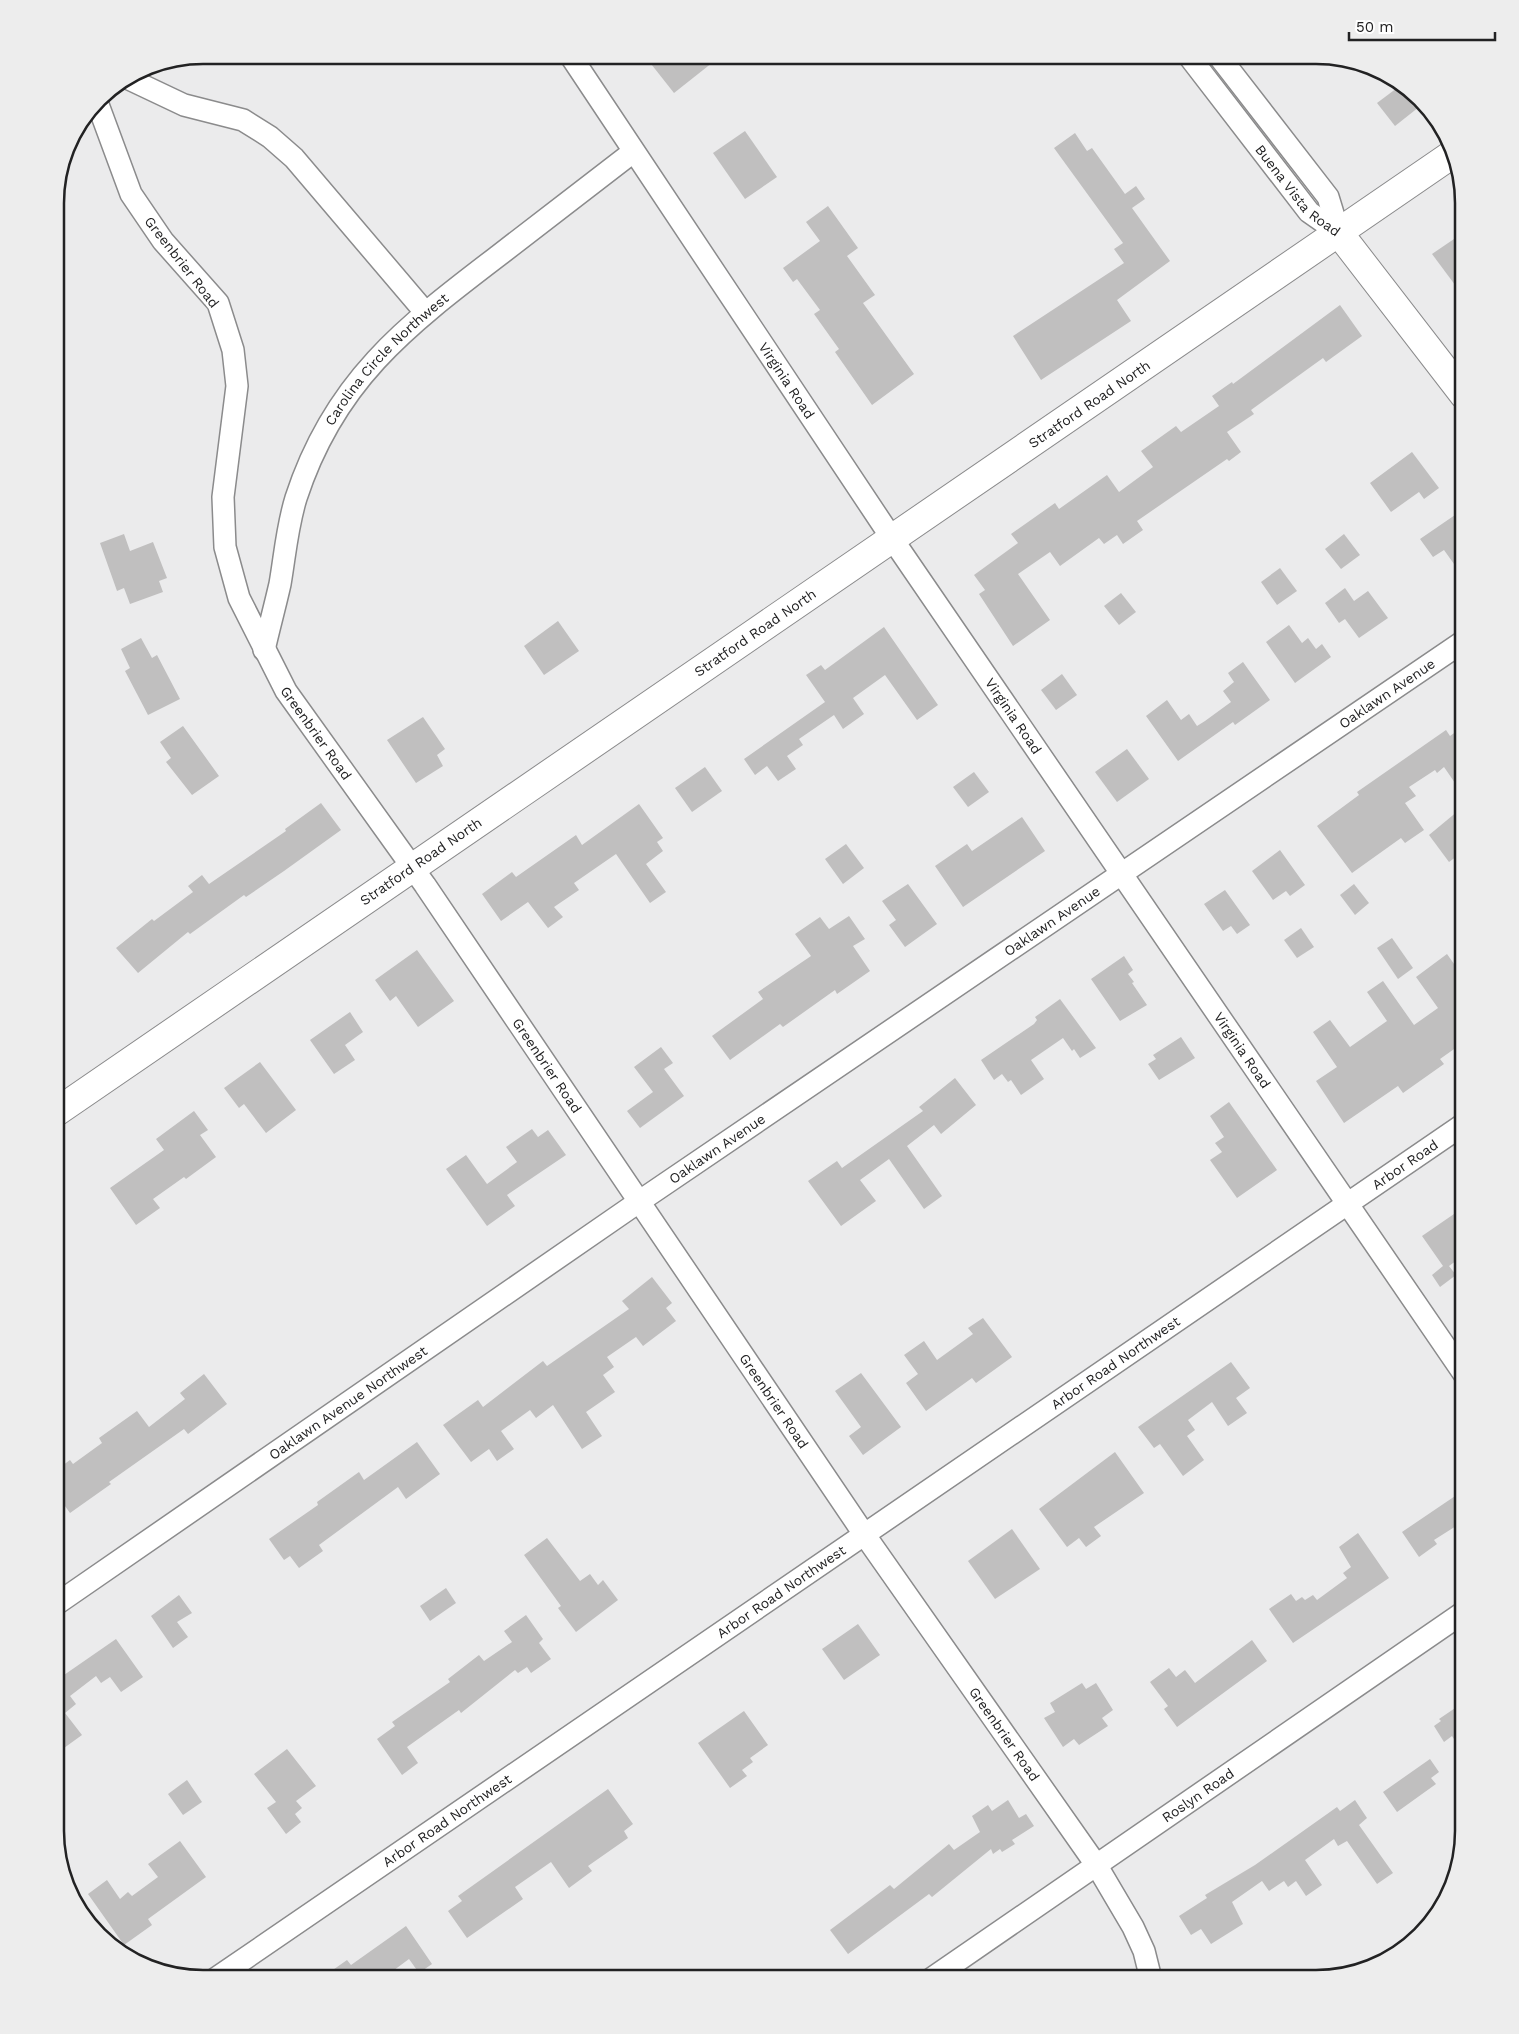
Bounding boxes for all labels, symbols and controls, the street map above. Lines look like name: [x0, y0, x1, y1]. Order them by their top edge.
scale bar: [1349, 10, 1495, 42]
text: 50 m: [1356, 18, 1393, 36]
street label: Buena Vista Road: [1252, 142, 1343, 239]
street label: Greenbrier Road: [142, 213, 222, 311]
street label: Carolina Circle Northwest: [322, 290, 452, 428]
street label: Virginia Road: [756, 339, 818, 422]
street label: Stratford Road North: [1025, 357, 1153, 451]
street label: Stratford Road North: [691, 585, 819, 680]
street label: Oaklawn Avenue: [1336, 655, 1438, 732]
street label: Virginia Road: [982, 675, 1045, 757]
street label: Greenbrier Road: [277, 683, 355, 783]
street label: Stratford Road North: [357, 814, 485, 908]
street label: Oaklawn Avenue: [1001, 883, 1103, 959]
street label: Virginia Road: [1211, 1009, 1274, 1091]
street label: Greenbrier Road: [509, 1015, 585, 1116]
street label: Oaklawn Avenue: [666, 1110, 768, 1187]
street label: Arbor Road: [1369, 1136, 1441, 1193]
street label: Arbor Road Northwest: [1048, 1313, 1183, 1412]
street label: Oaklawn Avenue Northwest: [266, 1342, 430, 1463]
street label: Greenbrier Road: [736, 1350, 812, 1452]
street label: Arbor Road Northwest: [714, 1542, 849, 1641]
street label: Greenbrier Road: [966, 1684, 1043, 1784]
street label: Roslyn Road: [1159, 1765, 1237, 1826]
street label: Arbor Road Northwest: [379, 1771, 514, 1870]

